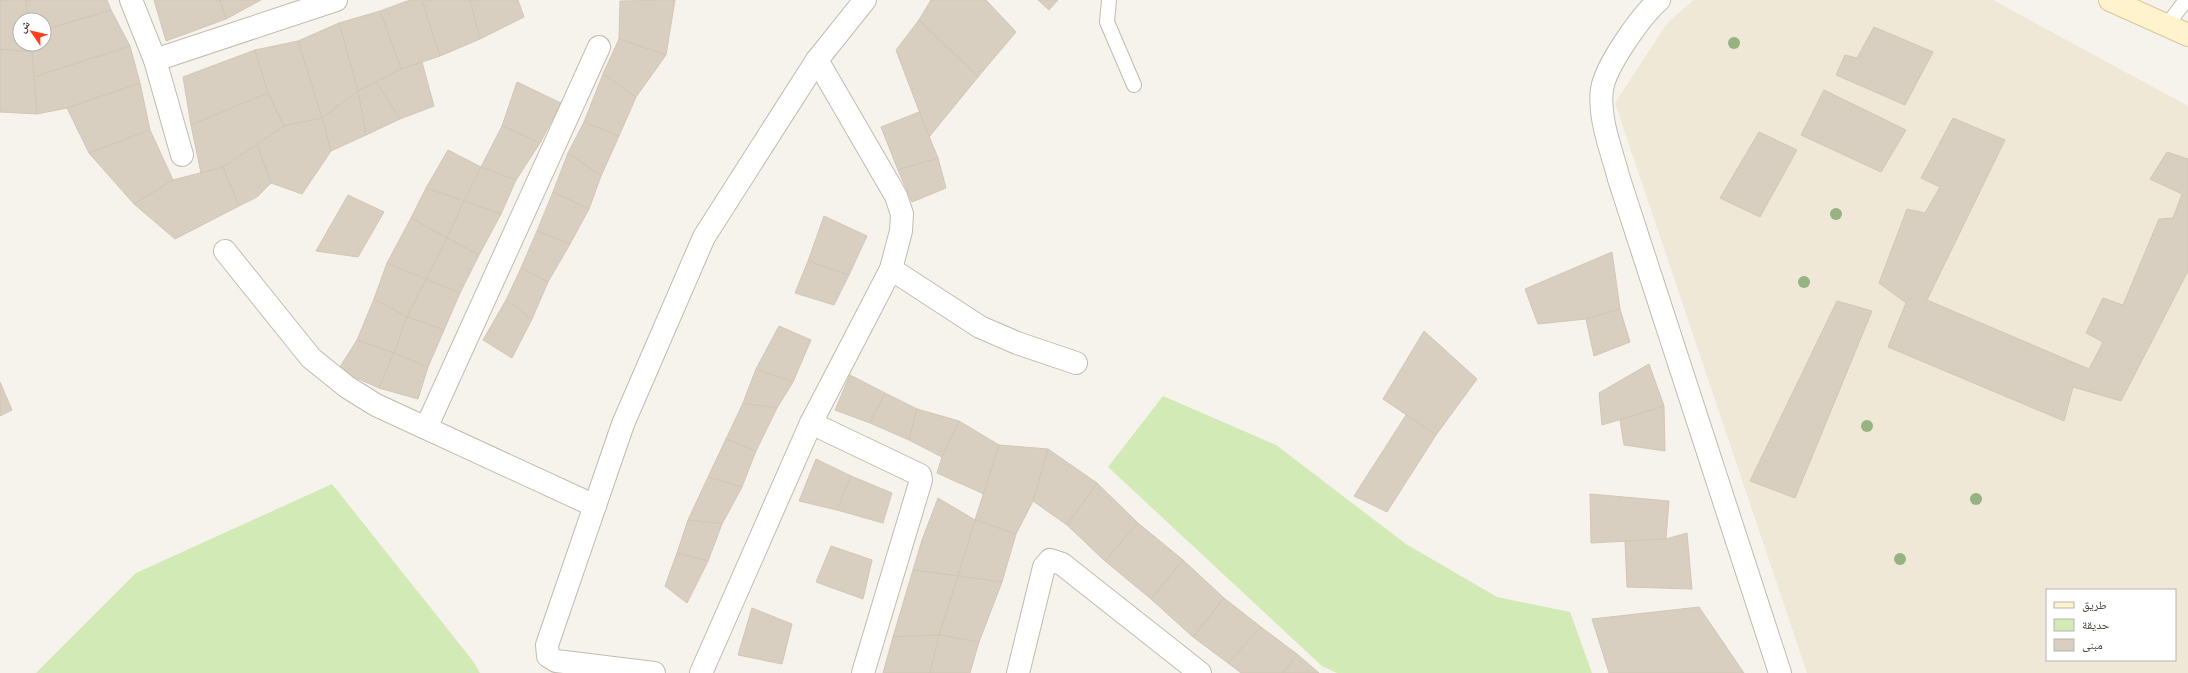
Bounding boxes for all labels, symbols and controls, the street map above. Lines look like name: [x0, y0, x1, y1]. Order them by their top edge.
north arrow: [12, 12, 52, 52]
text: ش: [15, 17, 34, 36]
legend: [2046, 589, 2176, 661]
text: طريق: [2082, 597, 2107, 613]
text: حديقة: [2082, 617, 2110, 633]
text: مبنى: [2082, 637, 2103, 653]

